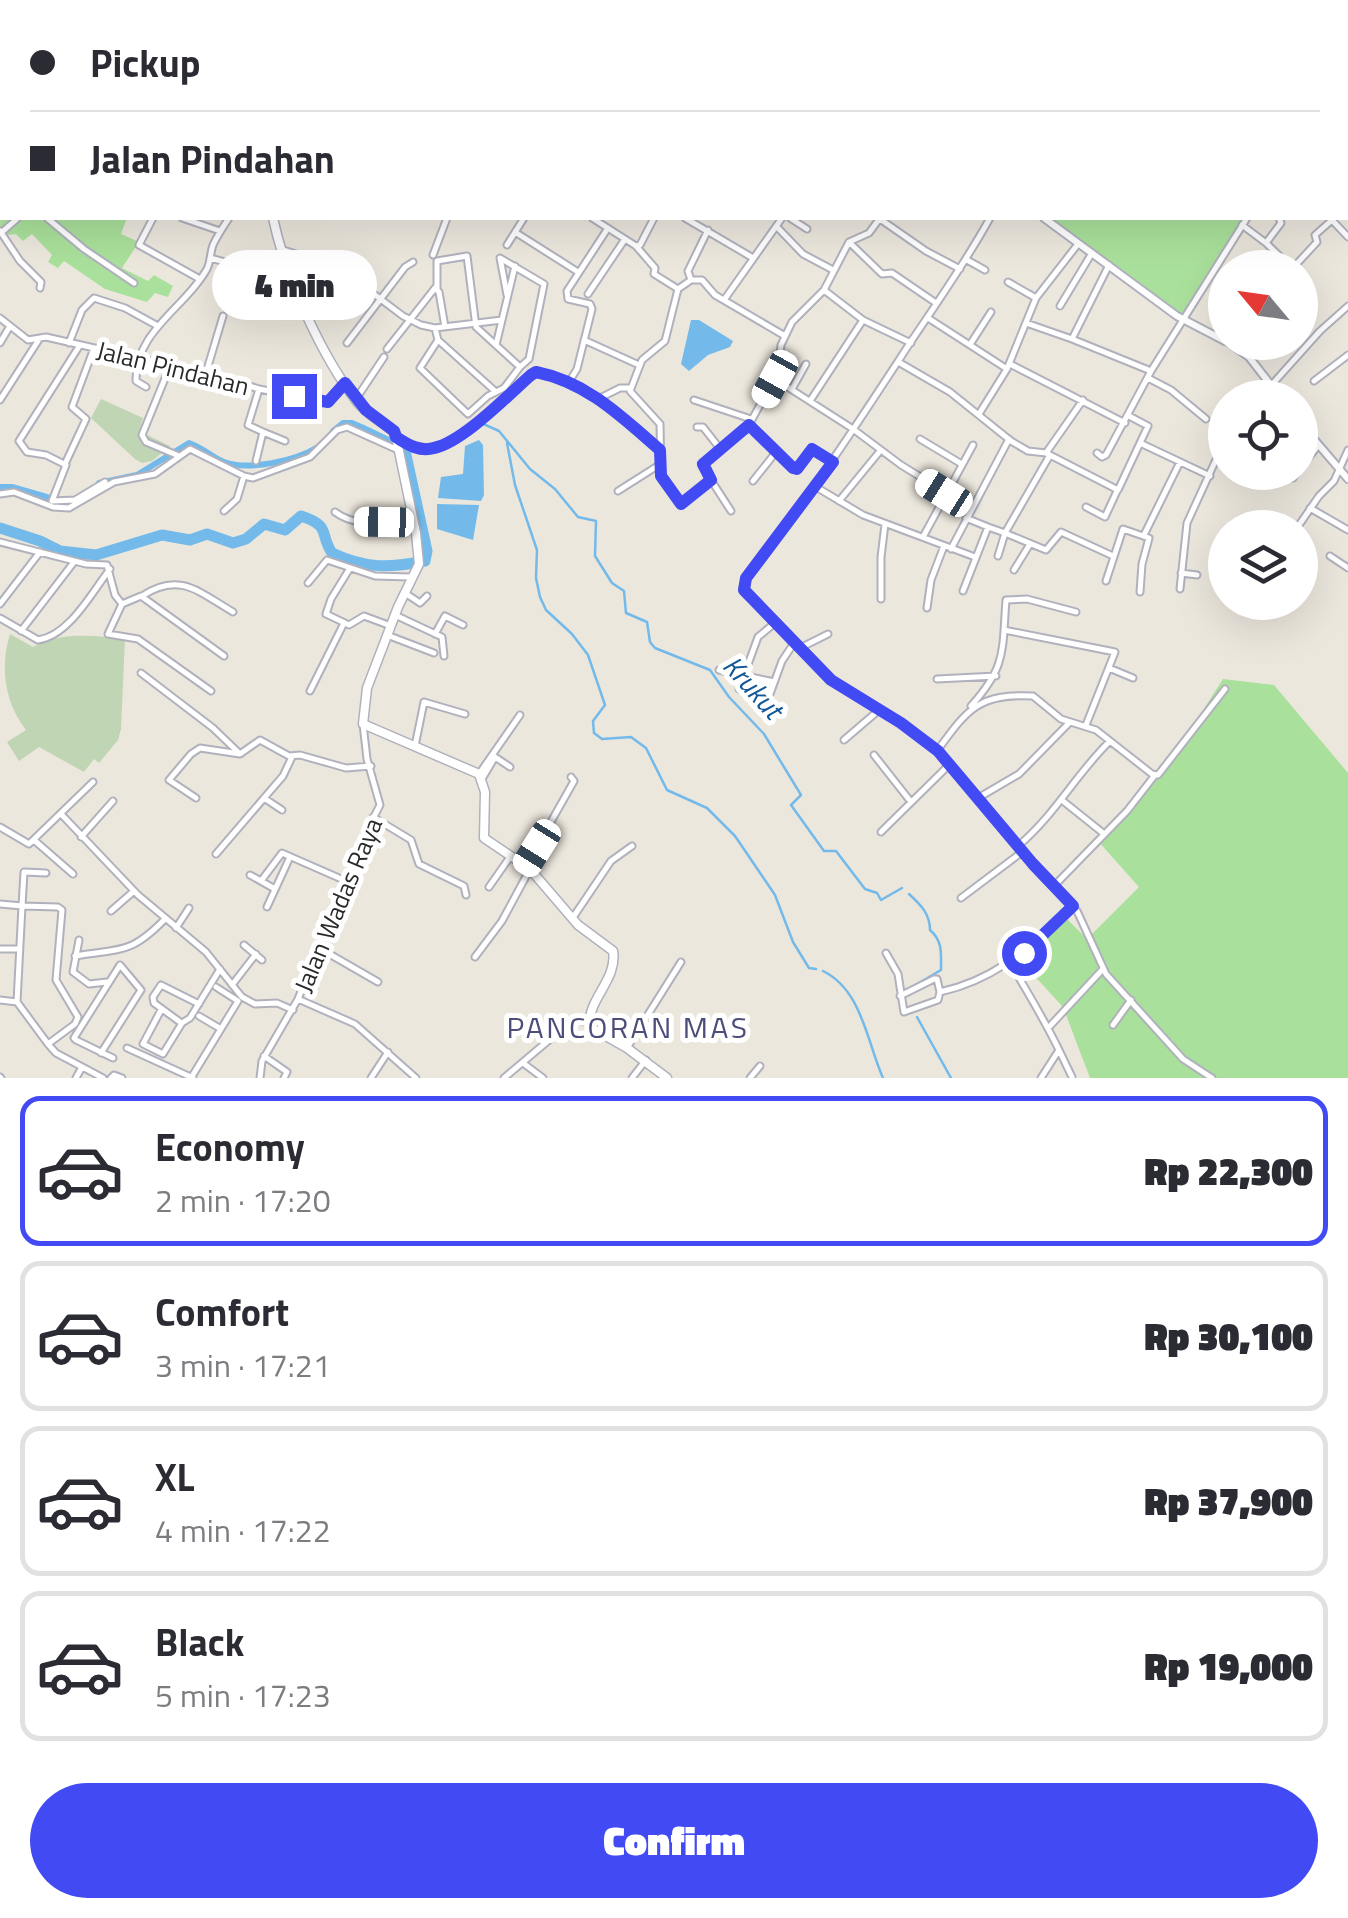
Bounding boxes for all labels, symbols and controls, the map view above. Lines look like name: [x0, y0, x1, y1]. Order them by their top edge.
text: Pickup: [90, 34, 200, 92]
text: Jalan Pindahan: [90, 130, 335, 188]
north arrow: [1208, 250, 1318, 360]
map controls: [1208, 250, 1318, 620]
callout: 4 min: [212, 251, 376, 321]
text: 4 min: [255, 261, 334, 309]
street label: Jalan Pindahan: [93, 331, 253, 405]
car: [747, 345, 803, 413]
route end: [272, 374, 317, 419]
button: locate: [1208, 380, 1318, 490]
car: [911, 464, 977, 522]
car: [354, 506, 414, 538]
button: layers: [1208, 510, 1318, 620]
water label: Krukut: [713, 645, 796, 730]
street label: Jalan Wadas Raya: [284, 811, 392, 998]
car: [508, 815, 566, 881]
route start: [1002, 931, 1047, 976]
district label: PANCORAN MAS: [507, 1004, 749, 1050]
text: Economy: [155, 1118, 305, 1176]
icon: car: [35, 1126, 125, 1216]
text: Rp 22,300: [1144, 1142, 1313, 1200]
text: 2 min · 17:20: [155, 1176, 331, 1224]
text: Comfort: [155, 1283, 289, 1341]
icon: car: [35, 1291, 125, 1381]
text: Rp 30,100: [1144, 1307, 1313, 1365]
text: 3 min · 17:21: [155, 1341, 331, 1389]
text: XL: [155, 1448, 195, 1506]
icon: car: [35, 1456, 125, 1546]
text: Rp 37,900: [1144, 1472, 1313, 1530]
text: 4 min · 17:22: [155, 1506, 331, 1554]
text: Black: [155, 1613, 244, 1671]
icon: car: [35, 1621, 125, 1711]
text: Rp 19,000: [1144, 1637, 1313, 1695]
text: 5 min · 17:23: [155, 1671, 331, 1719]
button: Confirm: [30, 1783, 1318, 1898]

